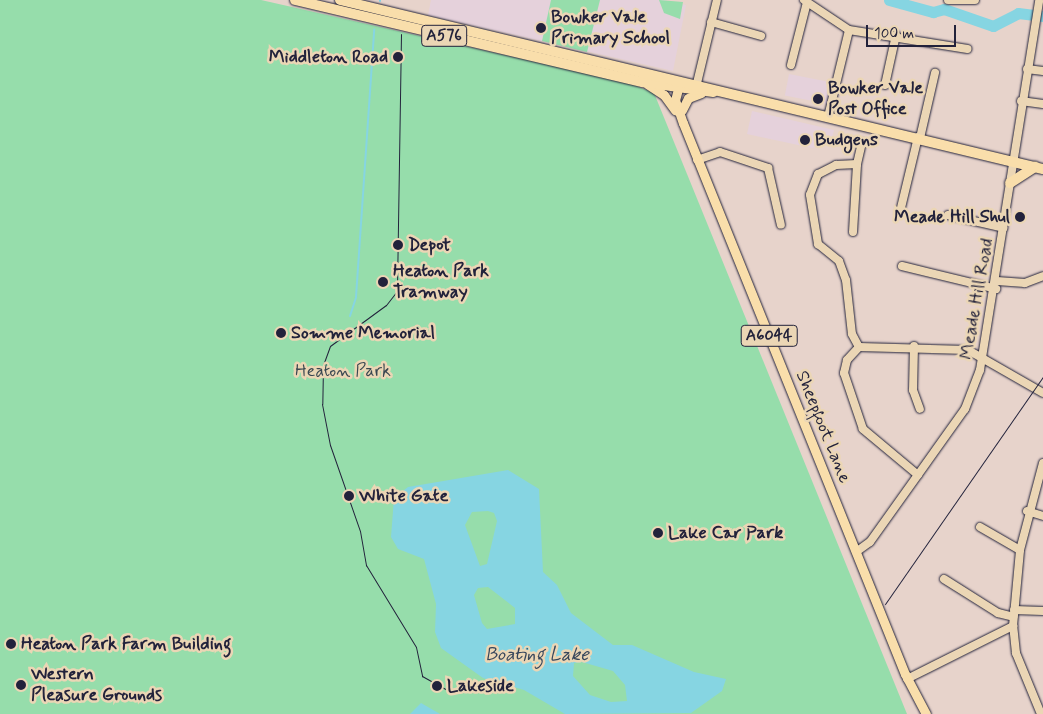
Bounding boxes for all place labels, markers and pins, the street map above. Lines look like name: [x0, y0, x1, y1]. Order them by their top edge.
place label: Bowker Vale Primary School: [551, 7, 670, 50]
marker: Bowker Vale Primary School: [535, 22, 547, 34]
place label: Middleton Road: [269, 46, 388, 68]
marker: Middleton Road: [392, 51, 404, 63]
place label: Bowker Vale Post Office: [828, 78, 921, 120]
marker: Bowker Vale Post Office: [812, 93, 824, 105]
place label: Budgens: [815, 129, 878, 151]
marker: Budgens: [799, 134, 811, 146]
place label: Meade Hill Shul: [894, 206, 1010, 228]
marker: Meade Hill Shul: [1014, 211, 1026, 223]
place label: Depot: [408, 234, 451, 256]
marker: Depot: [392, 239, 404, 251]
place label: Heaton Park Tramway: [393, 261, 489, 304]
marker: Heaton Park Tramway: [377, 276, 389, 288]
place label: Somme Memorial: [291, 322, 434, 344]
marker: Somme Memorial: [275, 327, 287, 339]
place label: White Gate: [359, 485, 445, 507]
marker: White Gate: [343, 490, 355, 502]
place label: Lake Car Park: [668, 522, 782, 544]
marker: Lake Car Park: [652, 527, 664, 539]
place label: Heaton Park Farm Building: [21, 633, 231, 655]
marker: Heaton Park Farm Building: [5, 638, 17, 650]
place label: Western Pleasure Grounds: [31, 664, 162, 706]
place label: Lakeside: [447, 675, 514, 697]
marker: Western Pleasure Grounds: [15, 679, 27, 691]
marker: Lakeside: [431, 680, 443, 692]

